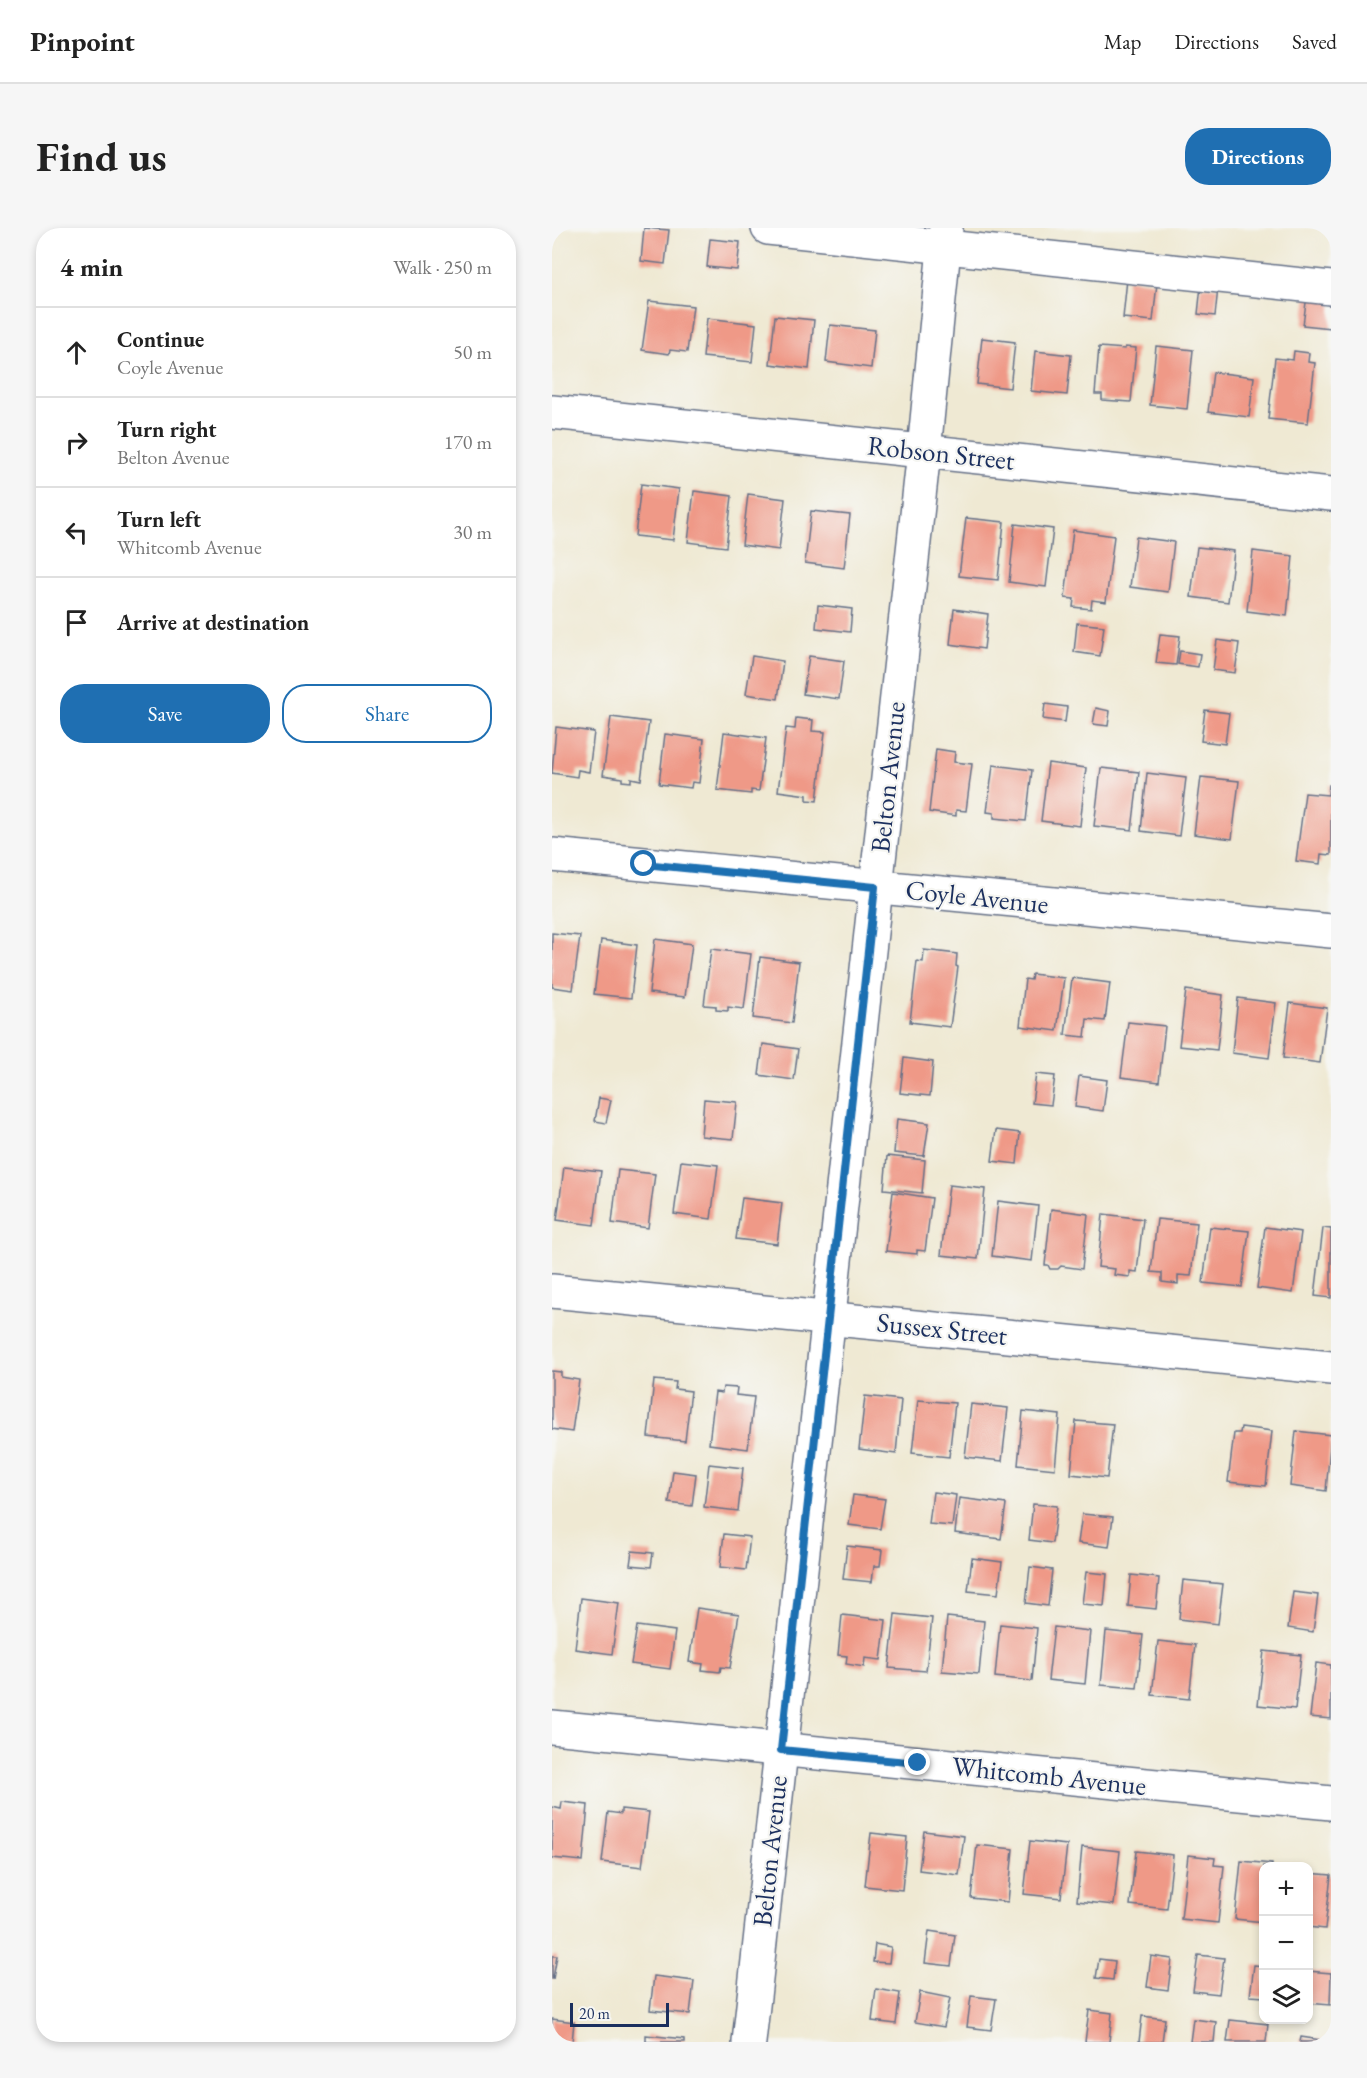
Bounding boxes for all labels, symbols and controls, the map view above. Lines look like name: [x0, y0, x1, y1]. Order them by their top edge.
text: Pinpoint: [30, 23, 135, 59]
text: Map: [1104, 28, 1141, 55]
text: Directions: [1174, 28, 1259, 55]
text: Saved: [1292, 28, 1337, 55]
button: Directions: [1185, 128, 1331, 185]
text: Find us: [36, 129, 167, 184]
text: 4 min: [60, 250, 123, 284]
text: Walk · 250 m: [393, 254, 492, 280]
text: Continue: [117, 325, 204, 354]
icon: ahead: [60, 336, 93, 369]
text: 50 m: [453, 339, 492, 365]
text: Coyle Avenue: [117, 354, 223, 380]
text: Turn right: [117, 415, 216, 444]
icon: right: [60, 426, 93, 459]
street label: Robson Street: [866, 427, 1017, 478]
text: 170 m: [444, 429, 492, 455]
text: Belton Avenue: [117, 444, 229, 470]
text: Turn left: [117, 505, 201, 534]
icon: left: [60, 516, 93, 549]
text: 30 m: [453, 519, 492, 545]
text: Whitcomb Avenue: [117, 534, 262, 560]
icon: arrive: [60, 606, 93, 639]
text: Arrive at destination: [117, 608, 309, 637]
button: Save: [60, 684, 270, 743]
button: Share: [282, 684, 492, 743]
street label: Belton Avenue: [862, 700, 913, 854]
route start: [630, 850, 656, 876]
street label: Coyle Avenue: [904, 872, 1050, 921]
street label: Sussex Street: [875, 1304, 1009, 1353]
street label: Whitcomb Avenue: [950, 1748, 1148, 1803]
route end: [904, 1749, 930, 1775]
street label: Belton Avenue: [744, 1774, 795, 1928]
map controls: [1259, 1862, 1313, 2024]
button: +: [1259, 1862, 1313, 1916]
button: −: [1259, 1916, 1313, 1970]
button: layers: [1259, 1970, 1313, 2024]
scale bar: [570, 2000, 669, 2028]
text: 20 m: [579, 2003, 610, 2024]

